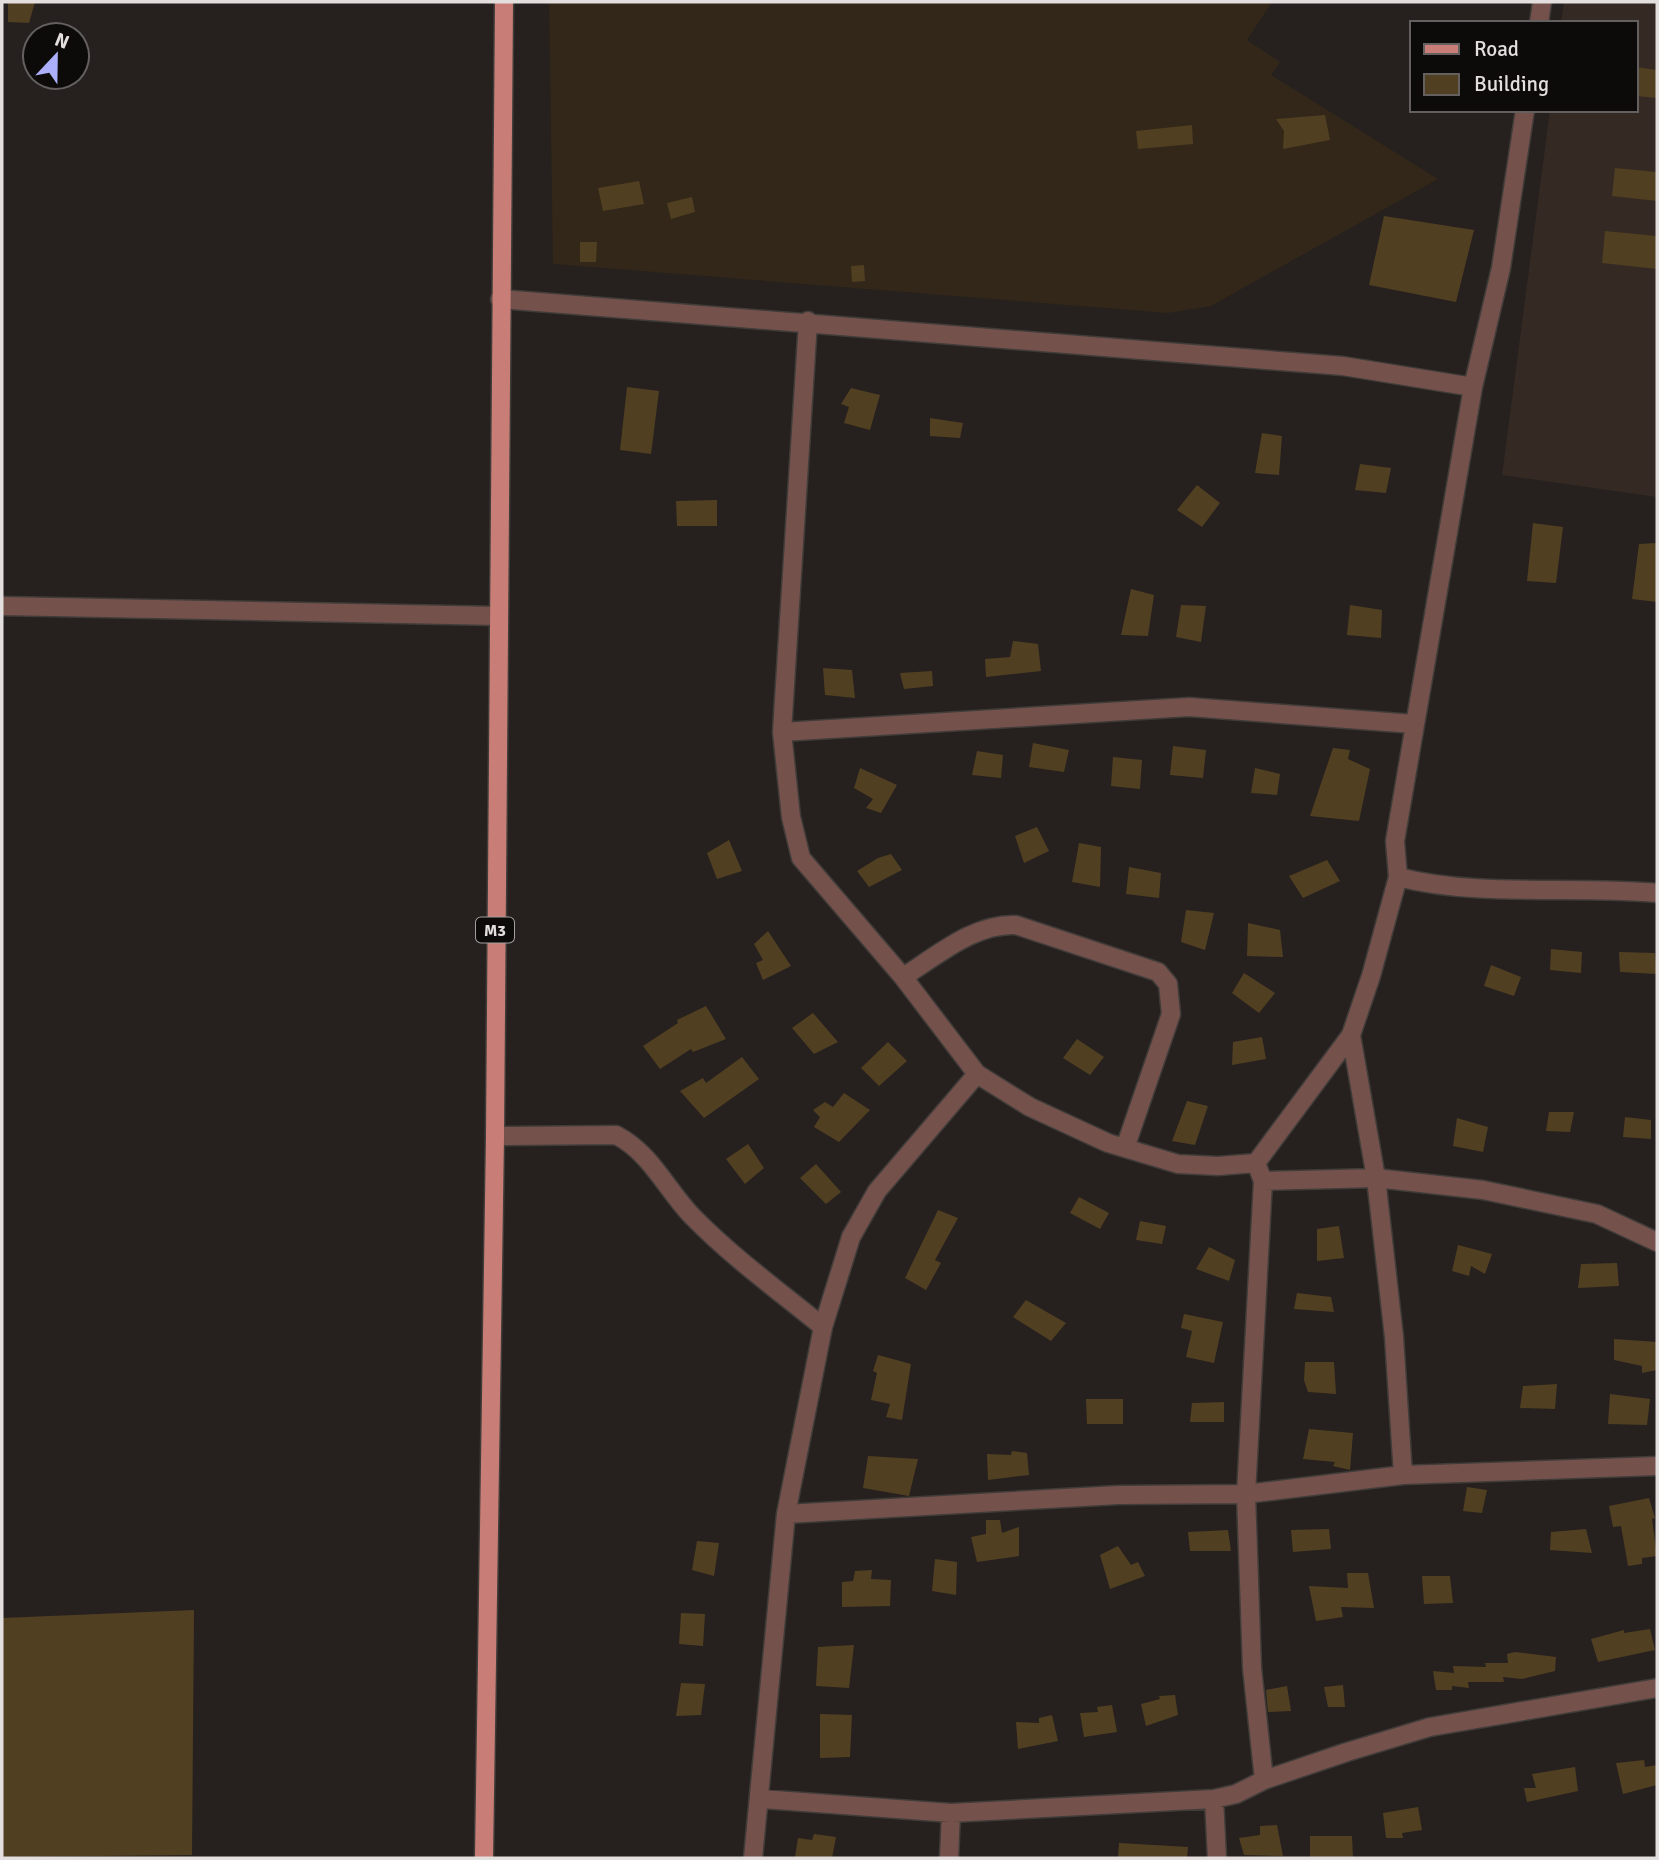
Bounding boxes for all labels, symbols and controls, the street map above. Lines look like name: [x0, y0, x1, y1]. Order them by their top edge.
north arrow: [21, 21, 91, 91]
legend: [1410, 21, 1638, 112]
text: N: [51, 28, 73, 55]
text: Road: [1474, 36, 1519, 62]
text: Building: [1474, 71, 1549, 97]
road number: M3: [476, 918, 514, 942]

